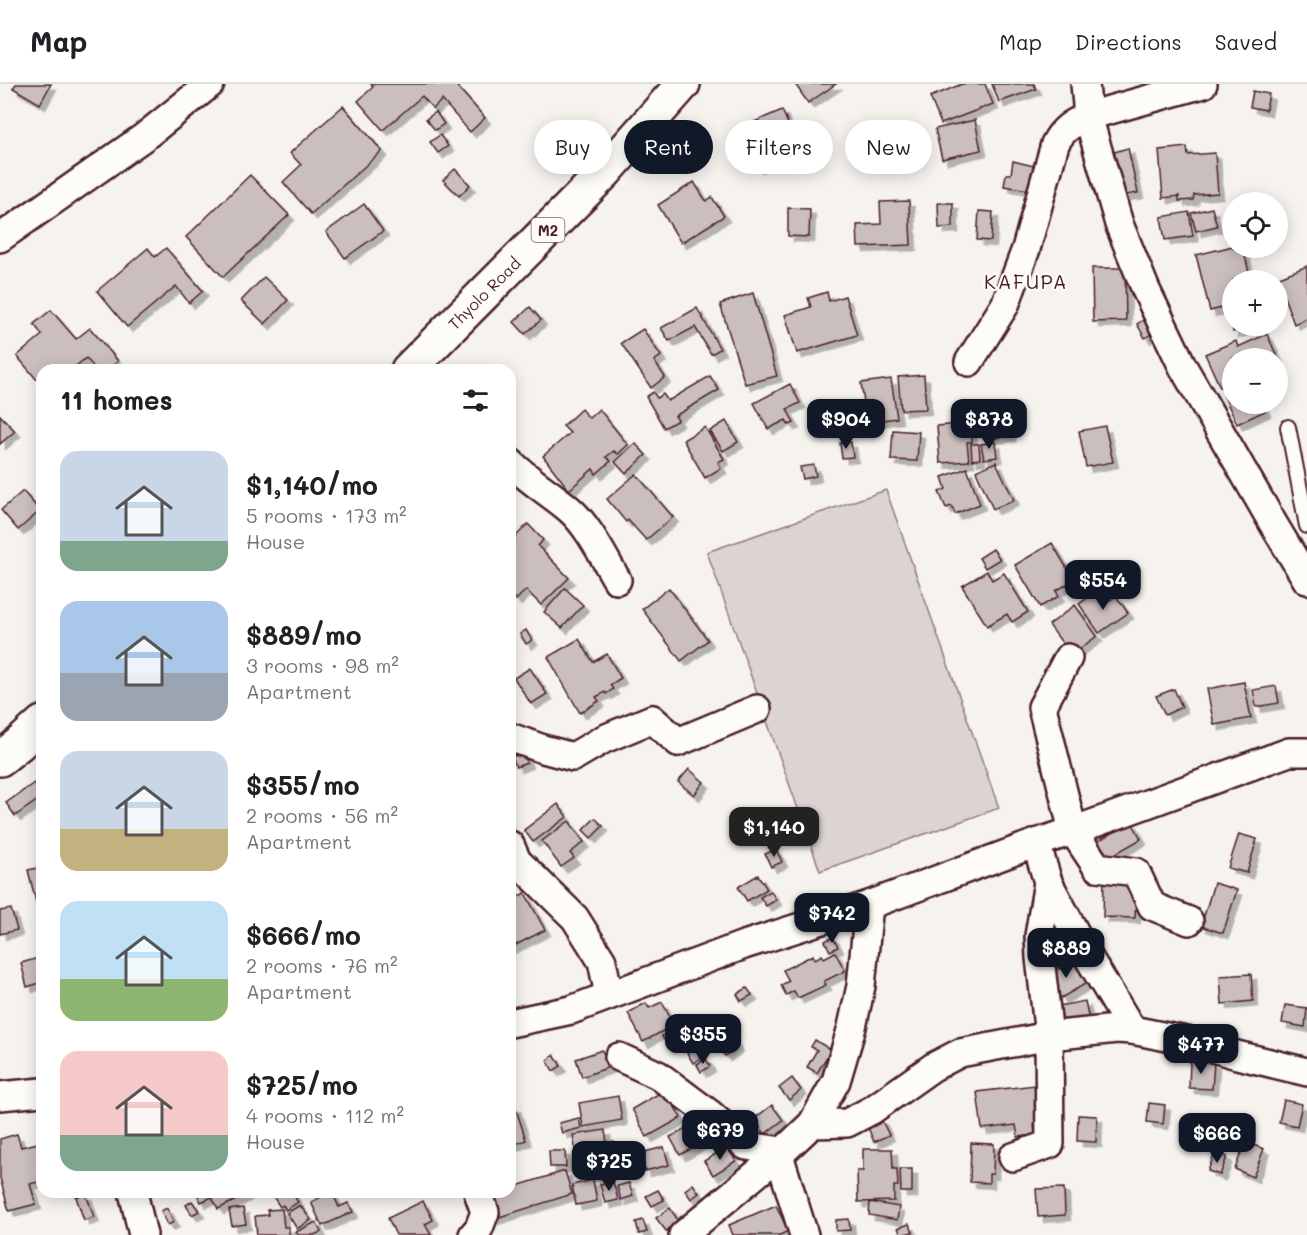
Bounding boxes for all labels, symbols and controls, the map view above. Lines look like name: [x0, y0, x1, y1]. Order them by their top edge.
text: Map: [30, 23, 87, 59]
text: Map: [999, 28, 1042, 55]
text: Directions: [1075, 28, 1182, 55]
text: Saved: [1215, 28, 1277, 55]
chip: Buy: [534, 120, 612, 174]
chip: Rent: [624, 120, 713, 174]
chip: Filters: [725, 120, 833, 174]
chip: New: [845, 120, 932, 174]
map controls: [1222, 192, 1288, 414]
button: locate: [1222, 192, 1288, 258]
road number: M2: [532, 218, 564, 242]
street label: Thyolo Road: [443, 252, 525, 334]
district label: KAFUPA: [984, 268, 1068, 294]
button: +: [1222, 270, 1288, 336]
button: −: [1222, 348, 1288, 414]
text: 11 homes: [60, 383, 173, 417]
icon: filters: [459, 384, 492, 417]
pin: $904: [810, 399, 882, 450]
pin: $878: [953, 399, 1025, 450]
text: $904: [821, 405, 871, 431]
text: $878: [965, 405, 1013, 431]
text: $1,140/mo: [246, 468, 378, 502]
icon: home: [108, 475, 180, 547]
text: 5 rooms · 173 m²: [246, 502, 407, 528]
text: House: [246, 528, 305, 554]
pin: $554: [1067, 560, 1139, 611]
text: $554: [1079, 566, 1127, 592]
text: $889/mo: [246, 618, 362, 652]
icon: home: [108, 625, 180, 697]
text: 3 rooms · 98 m²: [246, 652, 399, 678]
text: Apartment: [246, 678, 352, 704]
text: $355/mo: [246, 768, 360, 802]
icon: home: [108, 775, 180, 847]
text: 2 rooms · 56 m²: [246, 802, 398, 828]
pin: $1,140: [725, 807, 823, 858]
text: $1,140: [743, 813, 805, 839]
text: Apartment: [246, 828, 352, 854]
pin: $742: [796, 893, 868, 944]
text: $742: [808, 899, 856, 925]
text: $666/mo: [246, 918, 361, 952]
icon: home: [108, 925, 180, 997]
pin: $889: [1030, 928, 1102, 979]
text: $889: [1041, 934, 1091, 960]
text: 2 rooms · 76 m²: [246, 952, 398, 978]
text: Apartment: [246, 978, 352, 1004]
pin: $355: [667, 1014, 739, 1065]
text: $355: [679, 1020, 727, 1046]
pin: $477: [1165, 1024, 1237, 1075]
text: $477: [1177, 1030, 1225, 1056]
text: $725/mo: [246, 1068, 358, 1102]
icon: home: [108, 1075, 180, 1147]
text: 4 rooms · 112 m²: [246, 1102, 404, 1128]
pin: $679: [684, 1110, 756, 1161]
pin: $666: [1181, 1113, 1253, 1164]
text: $679: [696, 1116, 744, 1142]
text: $666: [1193, 1119, 1241, 1145]
text: House: [246, 1128, 305, 1154]
pin: $725: [573, 1141, 645, 1192]
text: $725: [586, 1147, 632, 1173]

